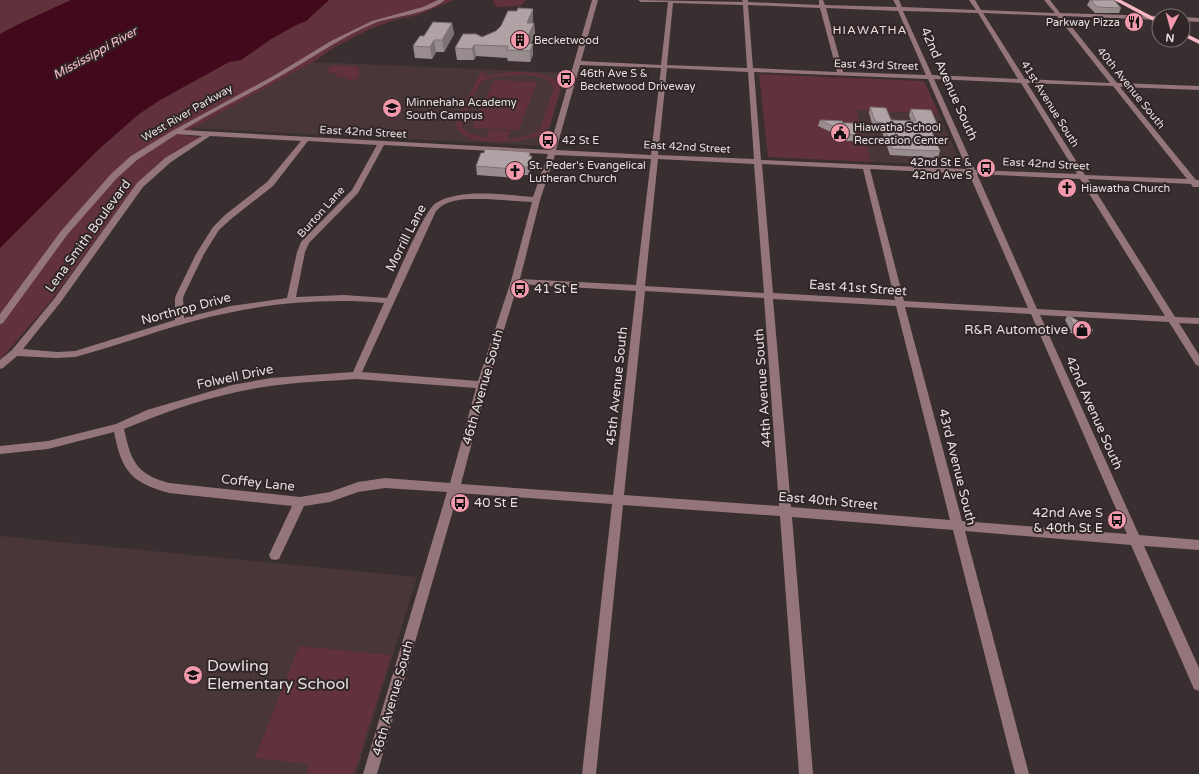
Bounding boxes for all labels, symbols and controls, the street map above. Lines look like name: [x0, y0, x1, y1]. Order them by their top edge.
north arrow: [1151, 8, 1191, 48]
restaurant icon: Parkway Pizza: [1123, 11, 1145, 33]
place label: Parkway Pizza: [1046, 16, 1120, 29]
water label: Mississippi River: [51, 23, 141, 82]
district label: HIAWATHA: [832, 23, 908, 37]
street label: 42nd Avenue South: [917, 25, 981, 143]
building icon: Becketwood: [509, 29, 531, 51]
text: N: [1165, 31, 1175, 44]
place label: Becketwood: [534, 34, 599, 47]
street label: 40th Avenue South: [1094, 45, 1168, 131]
street label: East 43rd Street: [834, 57, 918, 73]
street label: 41st Avenue South: [1018, 58, 1082, 150]
place label: 46th Ave S & Becketwood Driveway: [580, 67, 696, 93]
bus stop icon: 46th Ave S & Becketwood Driveway: [555, 68, 577, 90]
street label: West River Parkway: [139, 82, 235, 144]
place label: Minnehaha Academy South Campus: [406, 96, 517, 122]
school or university icon: Minnehaha Academy South Campus: [381, 97, 403, 119]
place label: Hiawatha School Recreation Center: [854, 121, 949, 147]
public building icon: Hiawatha School Recreation Center: [829, 122, 851, 144]
street label: East 42nd Street: [319, 123, 407, 141]
bus stop icon: 42 St E: [537, 129, 559, 151]
place label: 42 St E: [562, 134, 599, 147]
street label: East 42nd Street: [643, 138, 731, 156]
street label: East 42nd Street: [1002, 155, 1090, 173]
place label: 42nd St E & 42nd Ave S: [910, 156, 972, 182]
bus stop icon: 42nd St E & 42nd Ave S: [975, 157, 997, 179]
place label: St. Peder's Evangelical Lutheran Church: [529, 159, 646, 185]
church icon: St. Peder's Evangelical Lutheran Church: [504, 160, 526, 182]
street label: Lena Smith Boulevard: [42, 177, 134, 295]
church icon: Hiawatha Church: [1056, 177, 1078, 199]
place label: Hiawatha Church: [1081, 182, 1170, 195]
street label: Burton Lane: [295, 184, 347, 240]
street label: Morrill Lane: [382, 202, 430, 274]
street label: East 41st Street: [809, 277, 908, 299]
bus stop icon: 41 St E: [509, 278, 531, 300]
place label: 41 St E: [534, 281, 578, 297]
street label: Northrop Drive: [139, 289, 233, 329]
shop icon: R&R Automotive: [1071, 319, 1093, 341]
place label: R&R Automotive: [964, 322, 1068, 338]
street label: 45th Avenue South: [603, 326, 631, 446]
street label: 46th Avenue South: [459, 327, 507, 447]
street label: 44th Avenue South: [751, 328, 775, 448]
street label: 42nd Avenue South: [1062, 354, 1126, 472]
street label: Folwell Drive: [195, 361, 275, 393]
street label: 43rd Avenue South: [935, 407, 979, 527]
street label: Coffey Lane: [220, 471, 296, 495]
street label: East 40th Street: [778, 489, 878, 513]
bus stop icon: 40 St E: [449, 492, 471, 514]
place label: 40 St E: [474, 495, 518, 511]
place label: 42nd Ave S & 40th St E: [1032, 505, 1103, 536]
bus stop icon: 42nd Ave S & 40th St E: [1106, 509, 1128, 531]
street label: 46th Avenue South: [369, 638, 417, 758]
place label: Dowling Elementary School: [207, 656, 349, 694]
school or university icon: Dowling Elementary School: [182, 664, 204, 686]

